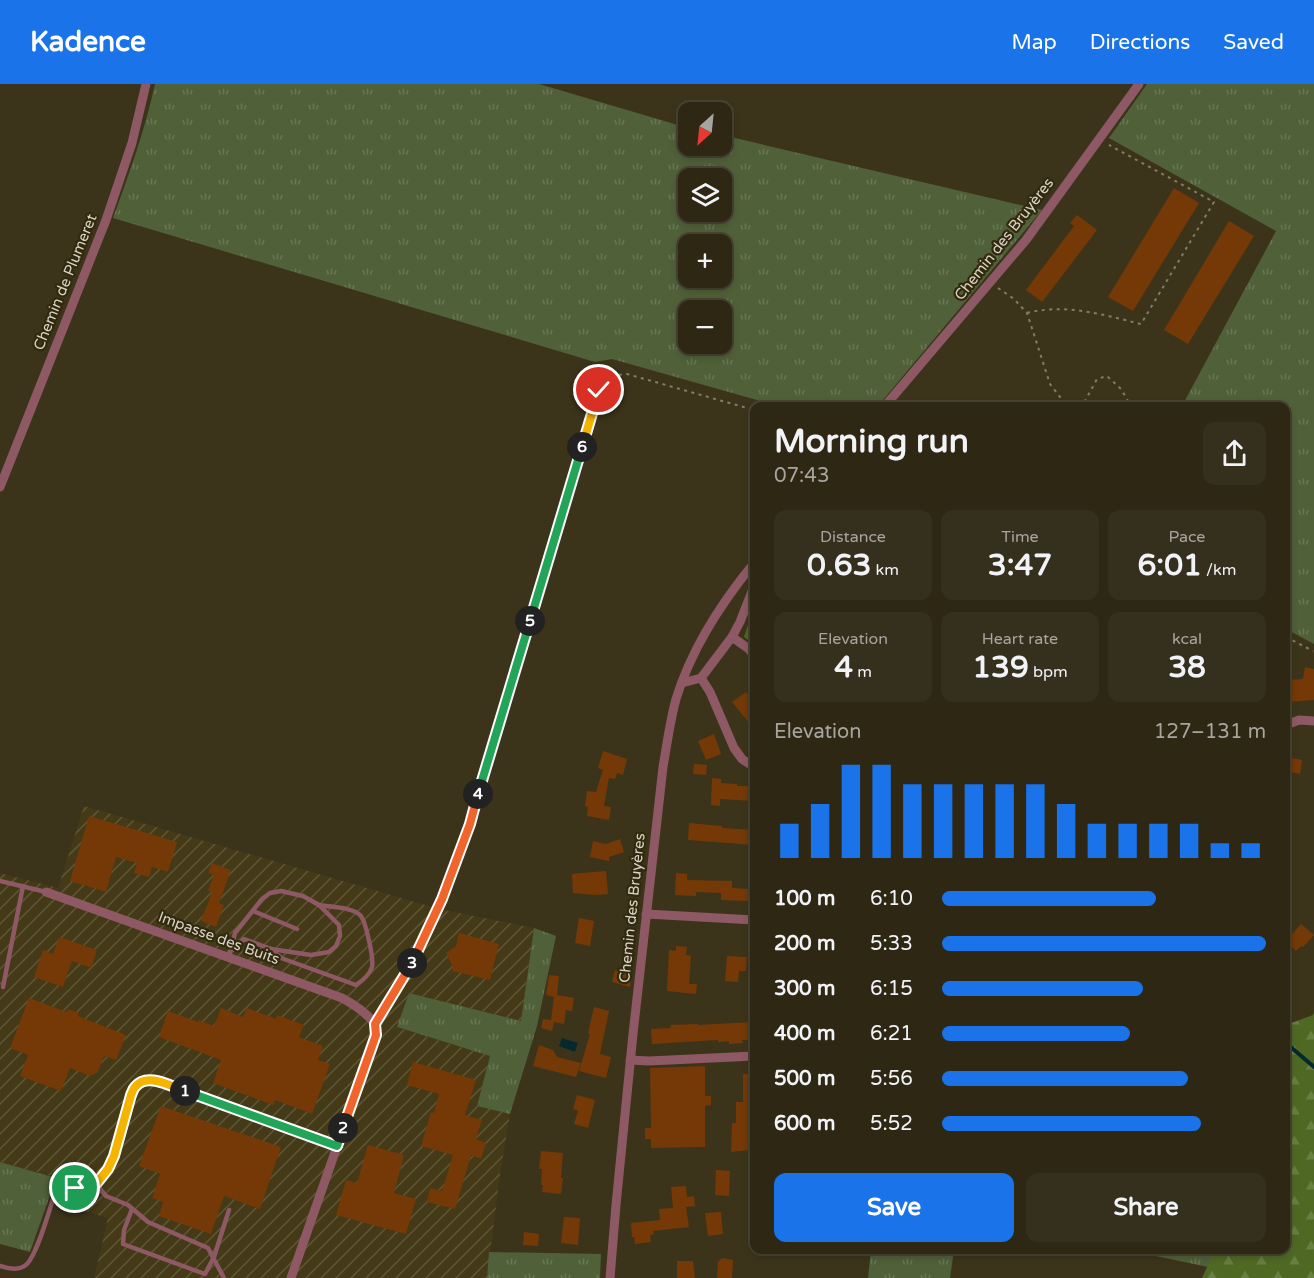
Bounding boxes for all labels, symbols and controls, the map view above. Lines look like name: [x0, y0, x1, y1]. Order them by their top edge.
text: Kadence: [30, 25, 146, 59]
text: Map: [1011, 30, 1057, 55]
text: Directions: [1090, 30, 1190, 55]
text: Saved: [1223, 30, 1284, 55]
north arrow: [678, 102, 732, 156]
map controls: [678, 102, 732, 354]
button: layers: [678, 168, 732, 222]
street label: Chemin des Bruyères: [951, 174, 1057, 304]
street label: Chemin de Plumeret: [29, 211, 101, 353]
button: +: [678, 234, 732, 288]
button: −: [678, 300, 732, 354]
pin: [573, 364, 624, 415]
icon: check: [582, 373, 615, 406]
text: Morning run: [774, 422, 969, 461]
button: share: [1203, 422, 1266, 485]
pin: 6: [567, 432, 597, 462]
text: 6: [577, 437, 587, 457]
text: 07:43: [774, 464, 829, 488]
text: Distance: [820, 527, 886, 547]
text: Time: [1001, 527, 1039, 547]
text: Pace: [1169, 527, 1205, 547]
text: 0.63: [807, 547, 871, 584]
text: 3:47: [988, 547, 1052, 584]
text: 6:01: [1138, 547, 1202, 584]
text: km: [871, 560, 899, 580]
text: /km: [1202, 560, 1236, 580]
pin: 5: [515, 606, 545, 636]
text: 5: [525, 611, 535, 631]
text: Elevation: [818, 629, 888, 649]
text: Heart rate: [982, 629, 1058, 649]
text: kcal: [1172, 629, 1202, 649]
text: 4: [834, 649, 853, 686]
text: 139: [972, 649, 1029, 686]
text: 38: [1168, 649, 1206, 686]
text: m: [853, 662, 872, 682]
text: bpm: [1029, 662, 1068, 682]
text: Elevation: [774, 720, 861, 744]
text: 127–131 m: [1154, 720, 1266, 744]
pin: 4: [463, 779, 493, 809]
text: 4: [473, 784, 483, 804]
street label: Chemin des Bruyères: [615, 832, 649, 984]
text: 100 m: [774, 887, 835, 911]
text: 6:10: [870, 887, 913, 911]
street label: Impasse des Buits: [156, 908, 282, 968]
text: 200 m: [774, 932, 835, 956]
text: 5:33: [870, 932, 913, 956]
pin: 3: [397, 948, 427, 978]
text: 3: [407, 953, 417, 973]
text: 300 m: [774, 977, 835, 1001]
text: 6:15: [870, 977, 913, 1001]
text: 400 m: [774, 1022, 835, 1046]
text: 6:21: [870, 1022, 913, 1046]
text: 500 m: [774, 1067, 835, 1091]
text: 5:56: [870, 1067, 913, 1091]
pin: 1: [170, 1076, 200, 1106]
text: 1: [180, 1081, 190, 1101]
text: 600 m: [774, 1112, 835, 1136]
text: 5:52: [870, 1112, 913, 1136]
pin: 2: [328, 1113, 358, 1143]
text: 2: [338, 1118, 348, 1138]
pin: [49, 1162, 100, 1213]
icon: arrive: [58, 1171, 91, 1204]
button: Save: [774, 1173, 1014, 1242]
button: Share: [1026, 1173, 1266, 1242]

